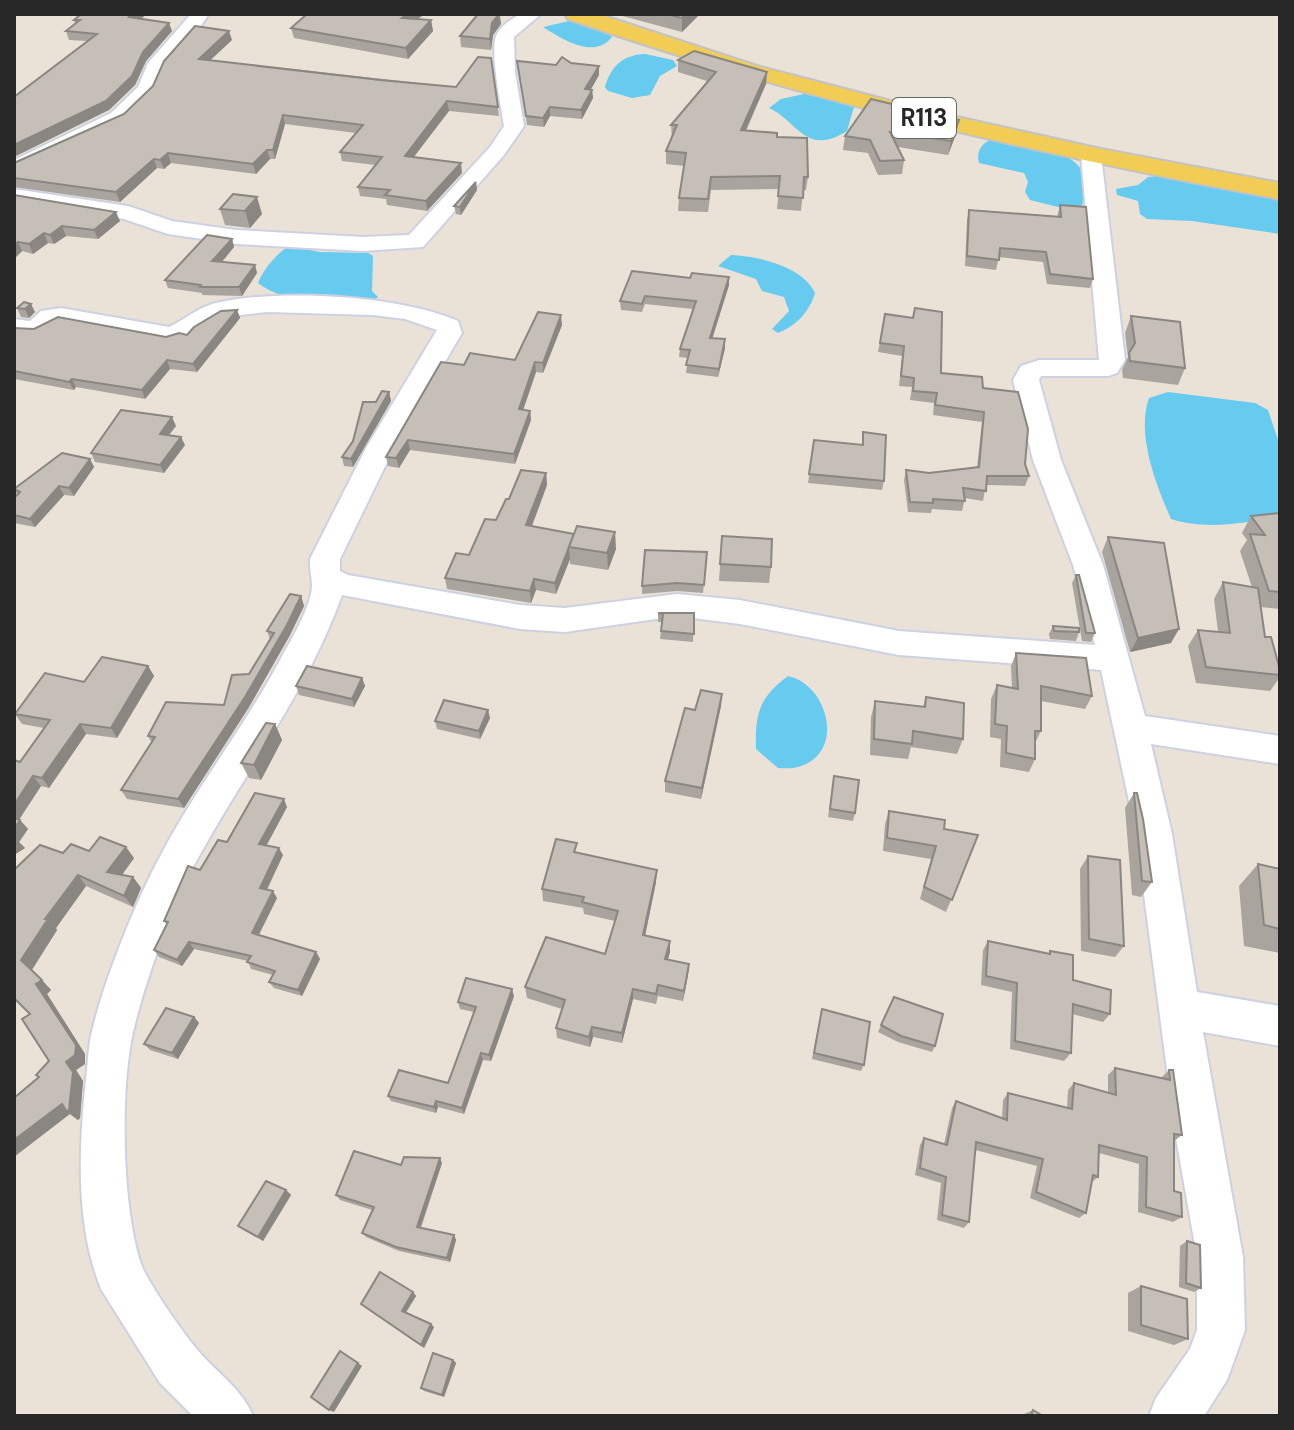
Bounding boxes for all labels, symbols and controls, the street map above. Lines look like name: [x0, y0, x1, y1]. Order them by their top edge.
road number: R113: [892, 98, 956, 138]

